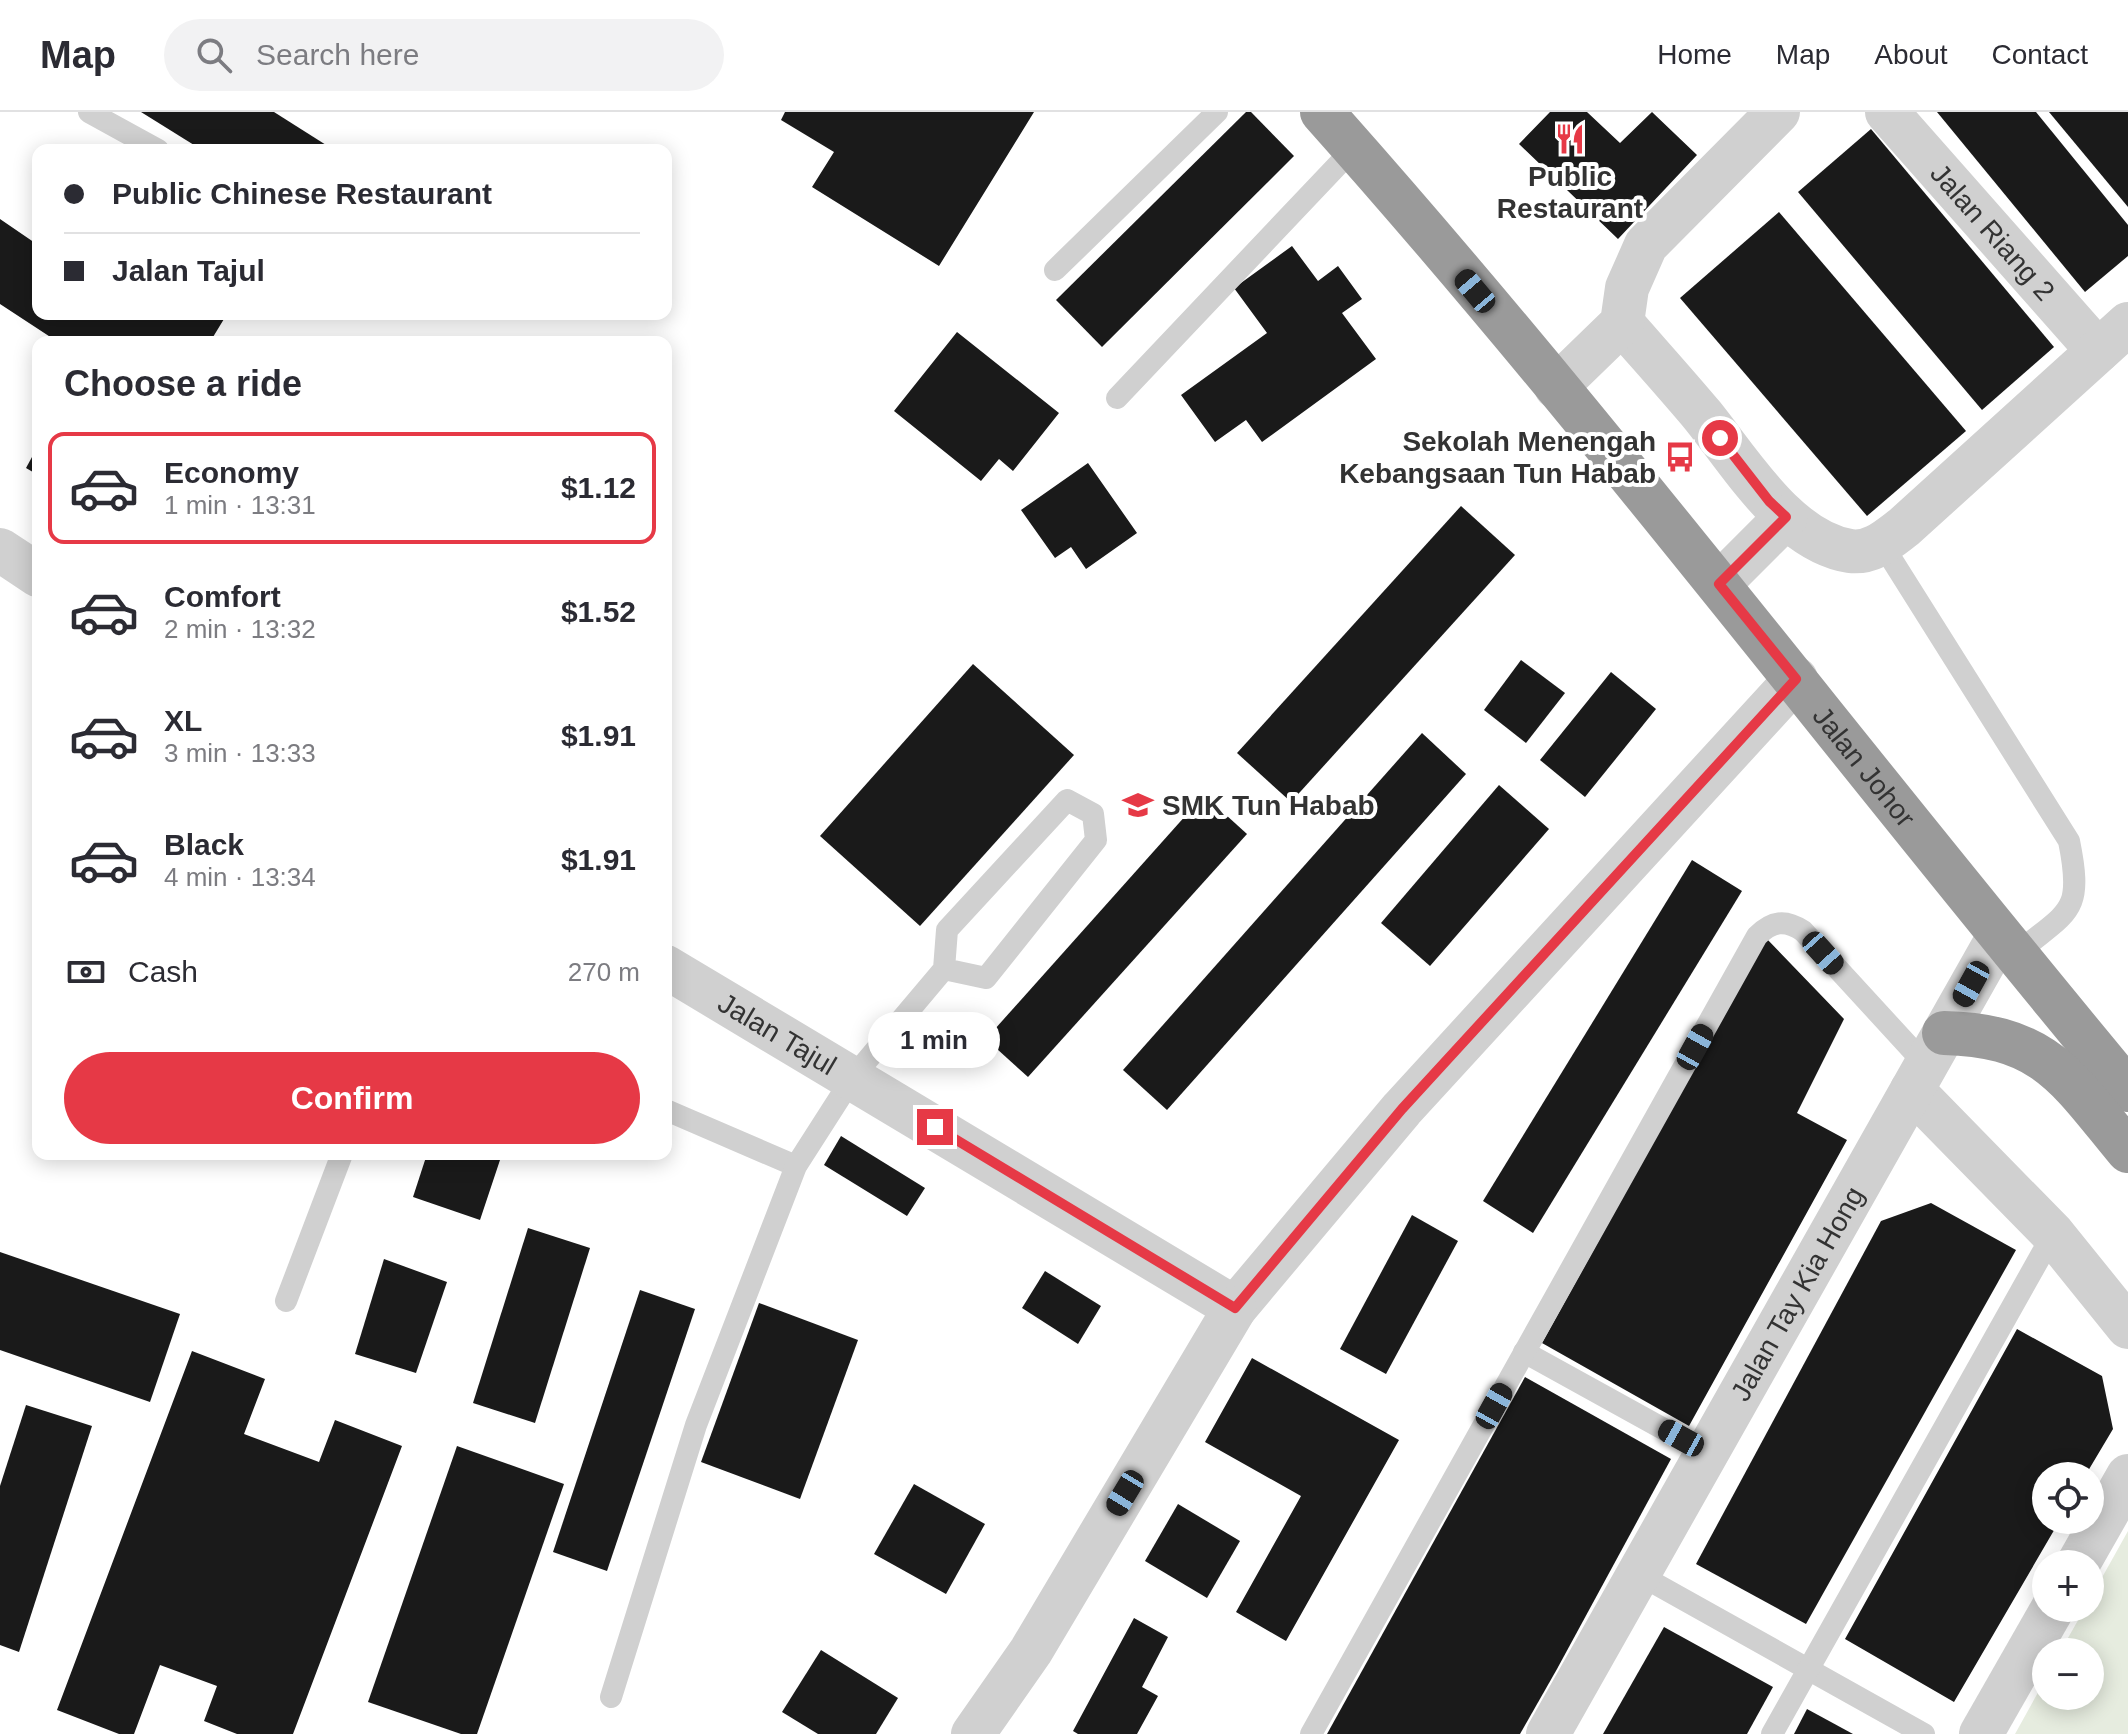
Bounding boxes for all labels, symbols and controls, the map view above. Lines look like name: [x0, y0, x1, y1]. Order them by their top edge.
search box: [164, 19, 724, 91]
icon: search: [192, 33, 236, 77]
text: Map: [40, 34, 116, 76]
text: Search here: [256, 38, 419, 71]
text: Home: [1657, 39, 1732, 70]
text: Map: [1776, 39, 1830, 70]
text: About: [1874, 39, 1948, 70]
text: Contact: [1992, 39, 2088, 70]
restaurant icon: Public Restaurant: [1553, 122, 1587, 156]
street label: Jalan Riang 2: [1925, 157, 2061, 306]
place label: Public Restaurant: [1497, 161, 1643, 224]
text: Public Chinese Restaurant: [112, 177, 492, 210]
text: Jalan Tajul: [112, 254, 265, 287]
car: [1450, 265, 1500, 317]
text: Choose a ride: [64, 363, 302, 404]
route start: [1702, 420, 1738, 456]
place label: Sekolah Menengah Kebangsaan Tun Habab: [1339, 426, 1656, 489]
bus stop icon: Sekolah Menengah Kebangsaan Tun Habab: [1663, 440, 1697, 474]
icon: car: [68, 452, 140, 524]
text: Economy: [164, 456, 299, 489]
text: $1.12: [561, 471, 636, 504]
text: 1 min · 13:31: [164, 490, 316, 520]
icon: car: [68, 576, 140, 648]
text: Comfort: [164, 580, 281, 613]
text: $1.52: [561, 595, 636, 628]
text: 2 min · 13:32: [164, 614, 316, 644]
icon: car: [68, 700, 140, 772]
street label: Jalan Johor: [1807, 700, 1922, 833]
text: XL: [164, 704, 202, 737]
text: $1.91: [561, 719, 636, 752]
text: 3 min · 13:33: [164, 738, 316, 768]
school or university icon: SMK Tun Habab: [1121, 788, 1155, 822]
place label: SMK Tun Habab: [1162, 790, 1375, 821]
icon: car: [68, 824, 140, 896]
text: Black: [164, 828, 244, 861]
text: $1.91: [561, 843, 636, 876]
text: 4 min · 13:34: [164, 862, 316, 892]
car: [1798, 927, 1848, 979]
icon: cash: [64, 950, 108, 994]
text: Cash: [128, 955, 198, 988]
text: 270 m: [568, 957, 640, 987]
car: [1949, 957, 1993, 1011]
street label: Jalan Tajul: [713, 987, 842, 1081]
callout: 1 min: [869, 1011, 1001, 1067]
car: [1673, 1020, 1717, 1074]
text: 1 min: [900, 1025, 968, 1055]
button: Confirm: [64, 1052, 640, 1144]
route end: [917, 1109, 953, 1145]
street label: Jalan Tay Kia Hong: [1724, 1181, 1870, 1406]
car: [1472, 1379, 1516, 1433]
car: [1654, 1416, 1708, 1460]
map controls: [2032, 1462, 2104, 1710]
button: locate: [2032, 1462, 2104, 1534]
car: [1102, 1466, 1148, 1520]
button: +: [2032, 1550, 2104, 1622]
button: −: [2032, 1638, 2104, 1710]

